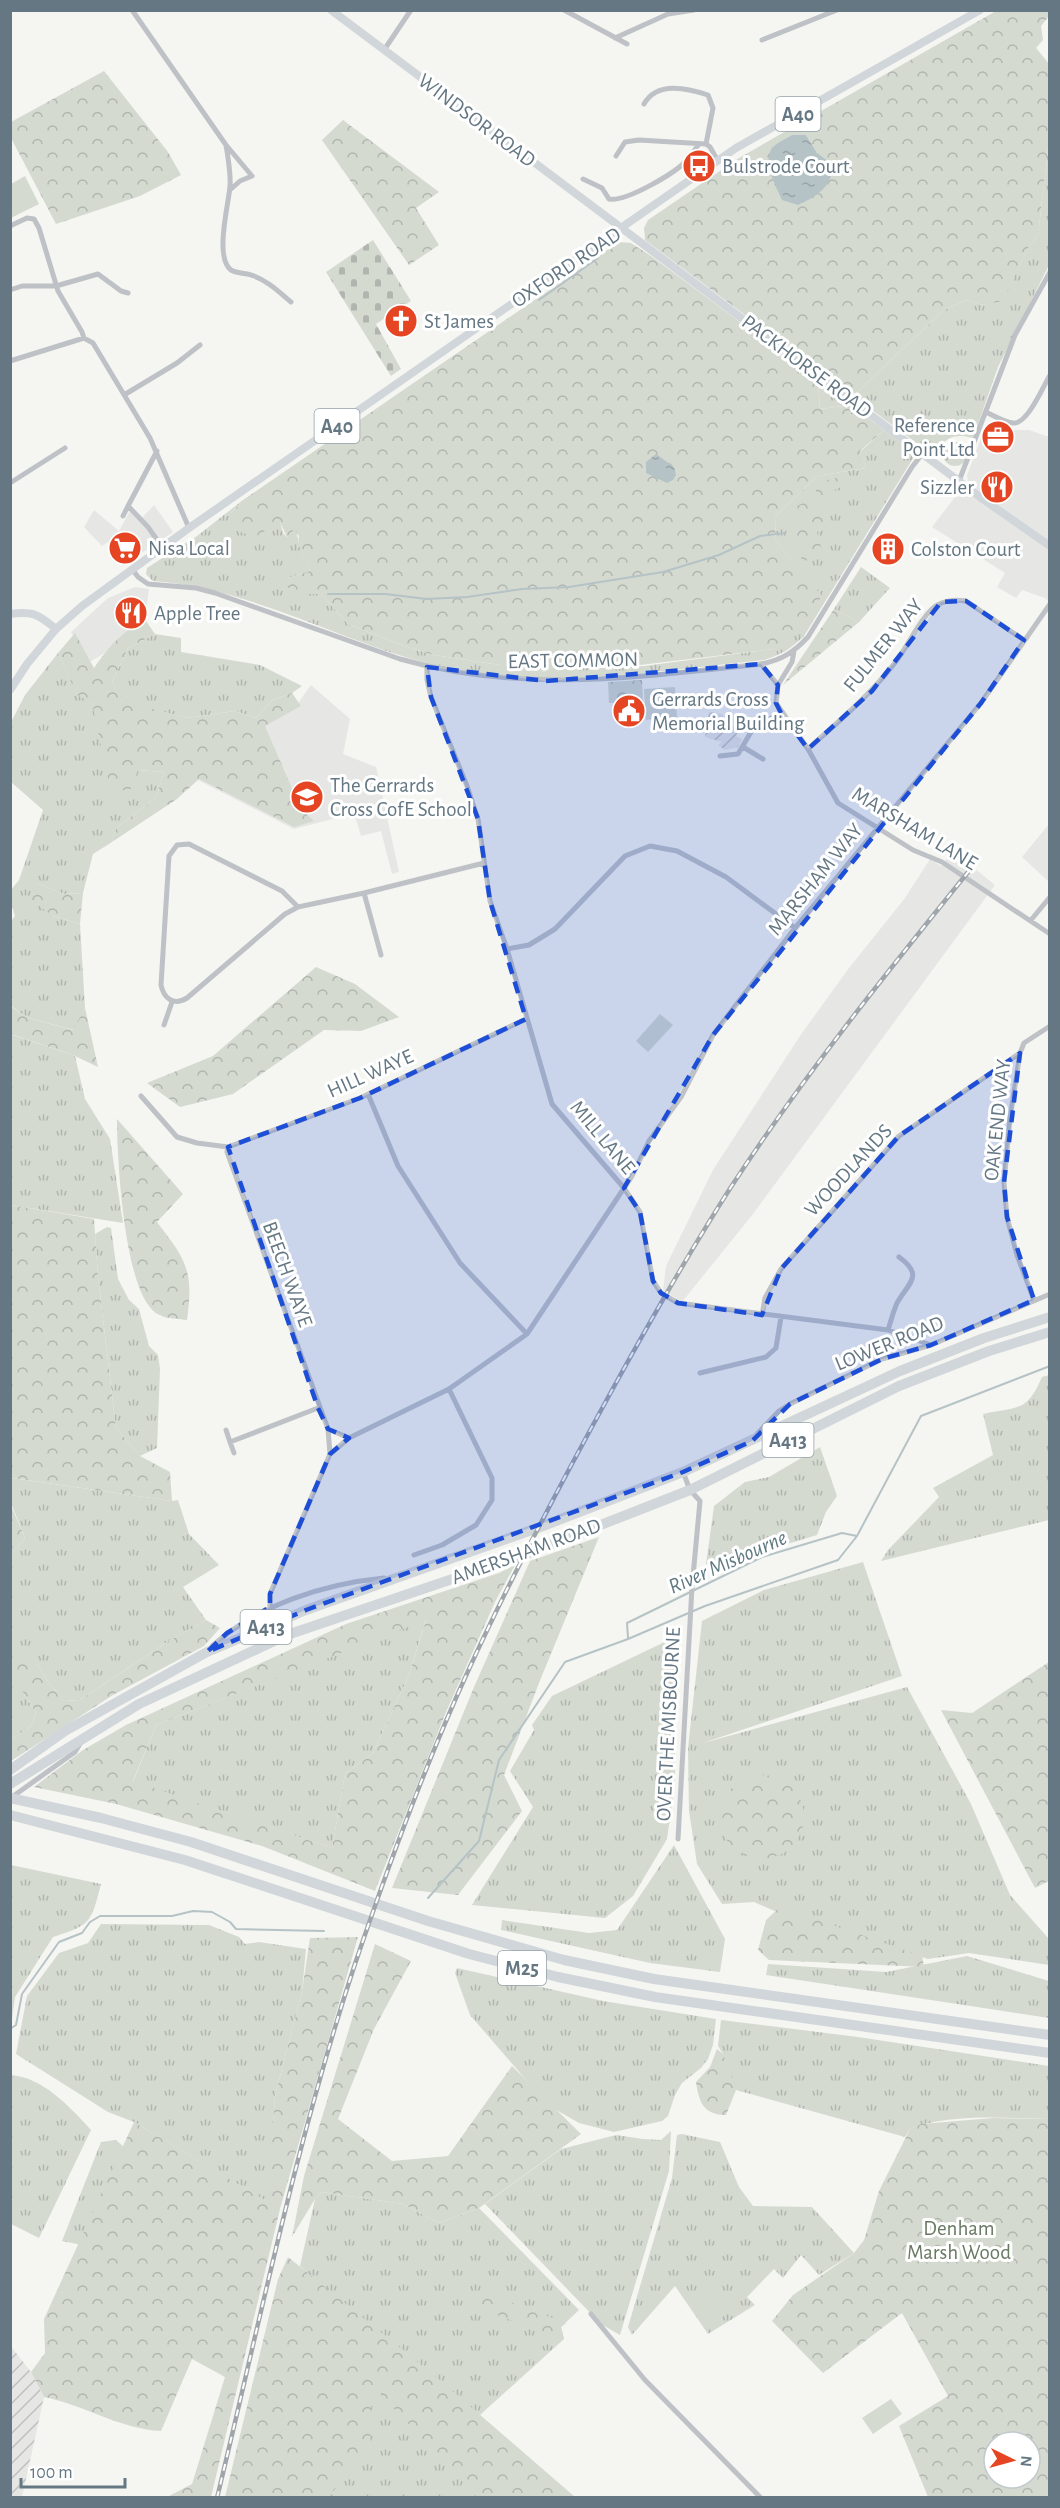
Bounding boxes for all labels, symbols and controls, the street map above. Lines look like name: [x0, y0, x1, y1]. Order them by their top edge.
street label: WINDSOR ROAD: [414, 70, 539, 171]
road number: A40: [776, 97, 820, 131]
bus stop icon: Bulstrode Court: [681, 148, 717, 184]
place label: Bulstrode Court: [722, 156, 850, 177]
street label: OXFORD ROAD: [508, 223, 625, 312]
church icon: St James: [383, 303, 419, 339]
place label: St James: [424, 311, 494, 332]
street label: PACKHORSE ROAD: [738, 311, 876, 422]
road number: A40: [314, 409, 360, 443]
place label: Reference Point Ltd: [894, 415, 975, 460]
office icon: Reference Point Ltd: [980, 419, 1016, 455]
restaurant icon: Sizzler: [979, 469, 1015, 505]
place label: Sizzler: [920, 477, 974, 498]
supermarket icon: Nisa Local: [107, 530, 143, 566]
building icon: Colston Court: [870, 531, 906, 567]
place label: Nisa Local: [148, 538, 230, 559]
place label: Colston Court: [911, 539, 1021, 560]
restaurant icon: Apple Tree: [113, 595, 149, 631]
street label: FULMER WAY: [840, 595, 927, 696]
place label: Apple Tree: [154, 603, 241, 624]
street label: EAST COMMON: [508, 649, 639, 672]
place label: Gerrards Cross Memorial Building: [652, 689, 805, 734]
public building icon: Gerrards Cross Memorial Building: [611, 693, 647, 729]
place label: The Gerrards Cross CofE School: [330, 775, 472, 820]
school or university icon: The Gerrards Cross CofE School: [289, 779, 325, 815]
street label: MARSHAM LANE: [848, 783, 981, 874]
street label: MARSHAM WAY: [764, 819, 867, 939]
street label: HILL WAYE: [324, 1045, 416, 1102]
street label: OAK END WAY: [981, 1058, 1014, 1182]
street label: MILL LANE: [566, 1097, 639, 1178]
street label: WOODLANDS: [801, 1120, 896, 1220]
street label: BEECH WAYE: [259, 1219, 316, 1330]
street label: LOWER ROAD: [832, 1312, 947, 1375]
road number: A413: [762, 1423, 814, 1457]
street label: AMERSHAM ROAD: [449, 1515, 604, 1588]
water label: River Misbourne: [665, 1526, 790, 1598]
road number: A413: [240, 1610, 292, 1644]
street label: OVER THE MISBOURNE: [653, 1626, 684, 1822]
road number: M25: [498, 1951, 546, 1985]
park label: Denham Marsh Wood: [907, 2218, 1011, 2263]
north arrow: [982, 2430, 1042, 2490]
scale bar: [21, 2451, 124, 2489]
text: N: [1017, 2455, 1034, 2467]
text: 100 m: [30, 2464, 73, 2482]

